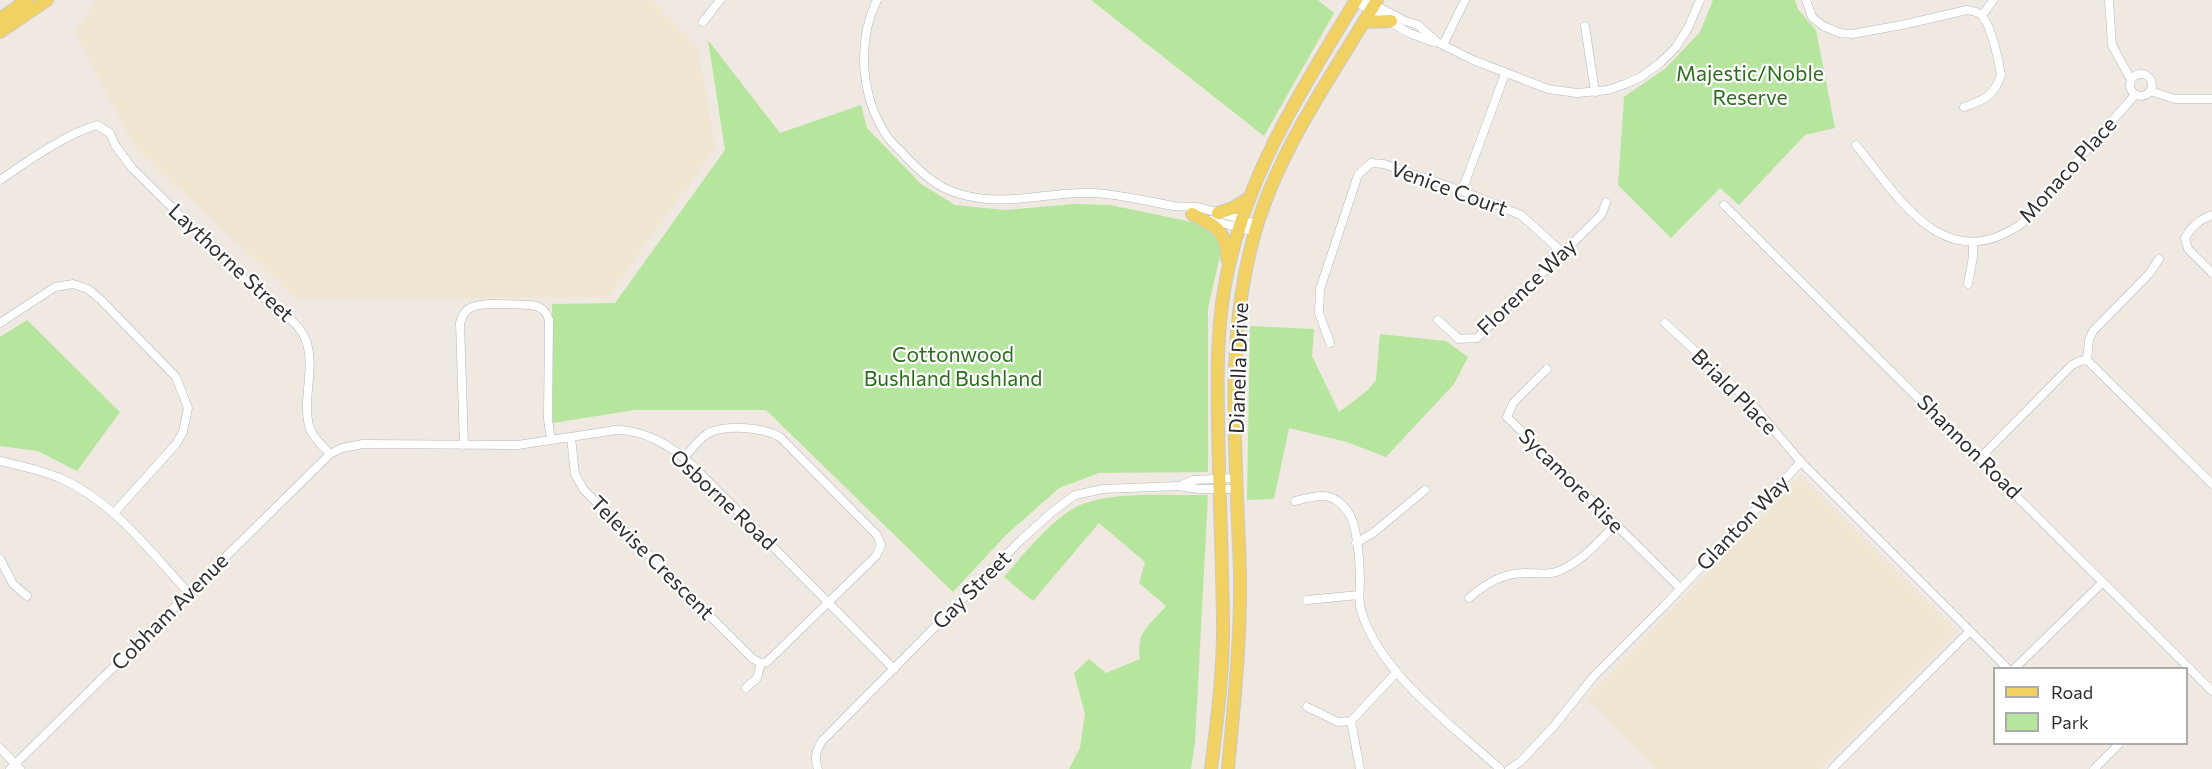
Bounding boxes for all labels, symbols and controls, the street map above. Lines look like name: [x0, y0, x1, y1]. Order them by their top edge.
park label: Majestic/Noble Reserve: [1676, 61, 1824, 111]
street label: Monaco Place: [2014, 112, 2122, 228]
street label: Venice Court: [1387, 156, 1511, 222]
street label: Laythorne Street: [163, 199, 299, 327]
street label: Florence Way: [1472, 233, 1582, 341]
street label: Dianella Drive: [1224, 302, 1254, 434]
park label: Cottonwood Bushland Bushland: [864, 342, 1042, 392]
street label: Briald Place: [1686, 344, 1782, 440]
street label: Shannon Road: [1912, 390, 2026, 504]
street label: Sycamore Rise: [1513, 423, 1629, 539]
street label: Osborne Road: [665, 444, 781, 556]
street label: Glanton Way: [1691, 470, 1795, 576]
street label: Televise Crescent: [585, 491, 719, 625]
street label: Gay Street: [928, 546, 1016, 634]
street label: Cobham Avenue: [106, 548, 234, 676]
legend: [1993, 667, 2188, 745]
text: Road: [2051, 681, 2093, 703]
text: Park: [2051, 711, 2089, 733]

